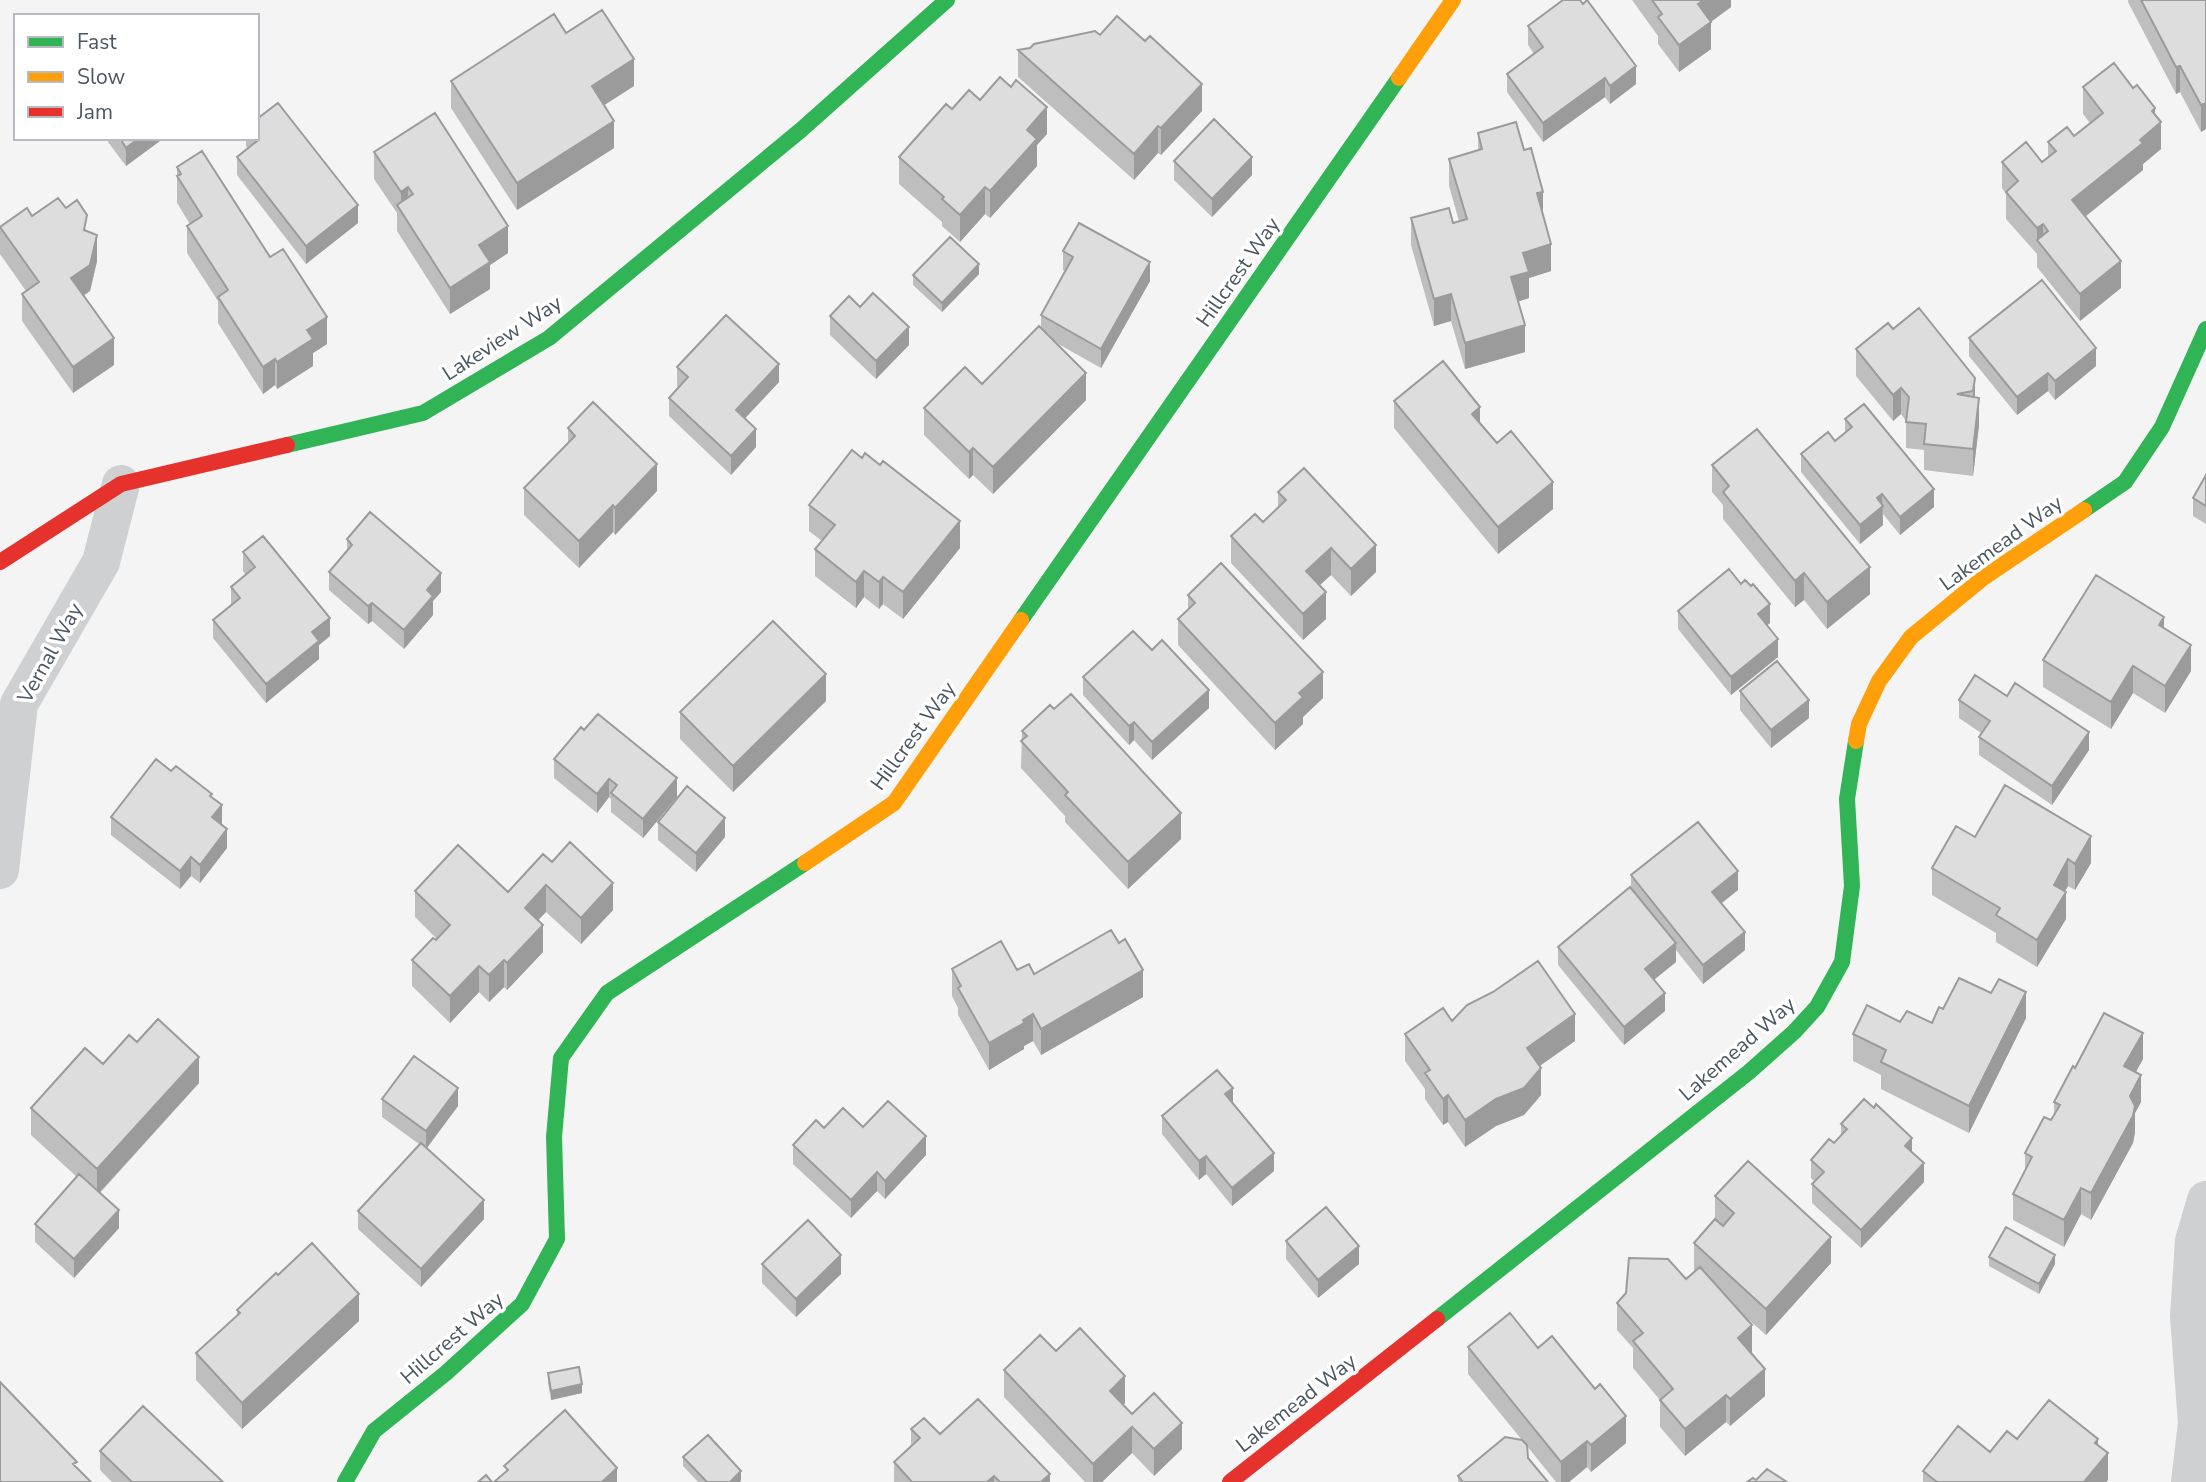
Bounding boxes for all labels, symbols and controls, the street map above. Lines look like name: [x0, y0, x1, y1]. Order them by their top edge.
legend: [14, 14, 259, 140]
text: Fast: [77, 28, 117, 56]
text: Slow: [77, 63, 126, 91]
text: Jam: [76, 98, 113, 126]
street label: Hillcrest Way: [1190, 211, 1286, 332]
street label: Lakeview Way: [437, 289, 567, 387]
street label: Lakemead Way: [1934, 489, 2068, 597]
street label: Vernal Way: [11, 598, 89, 709]
street label: Hillcrest Way: [864, 676, 962, 796]
street label: Lakemead Way: [1673, 991, 1801, 1107]
street label: Hillcrest Way: [395, 1285, 510, 1391]
street label: Lakemead Way: [1230, 1347, 1362, 1459]

